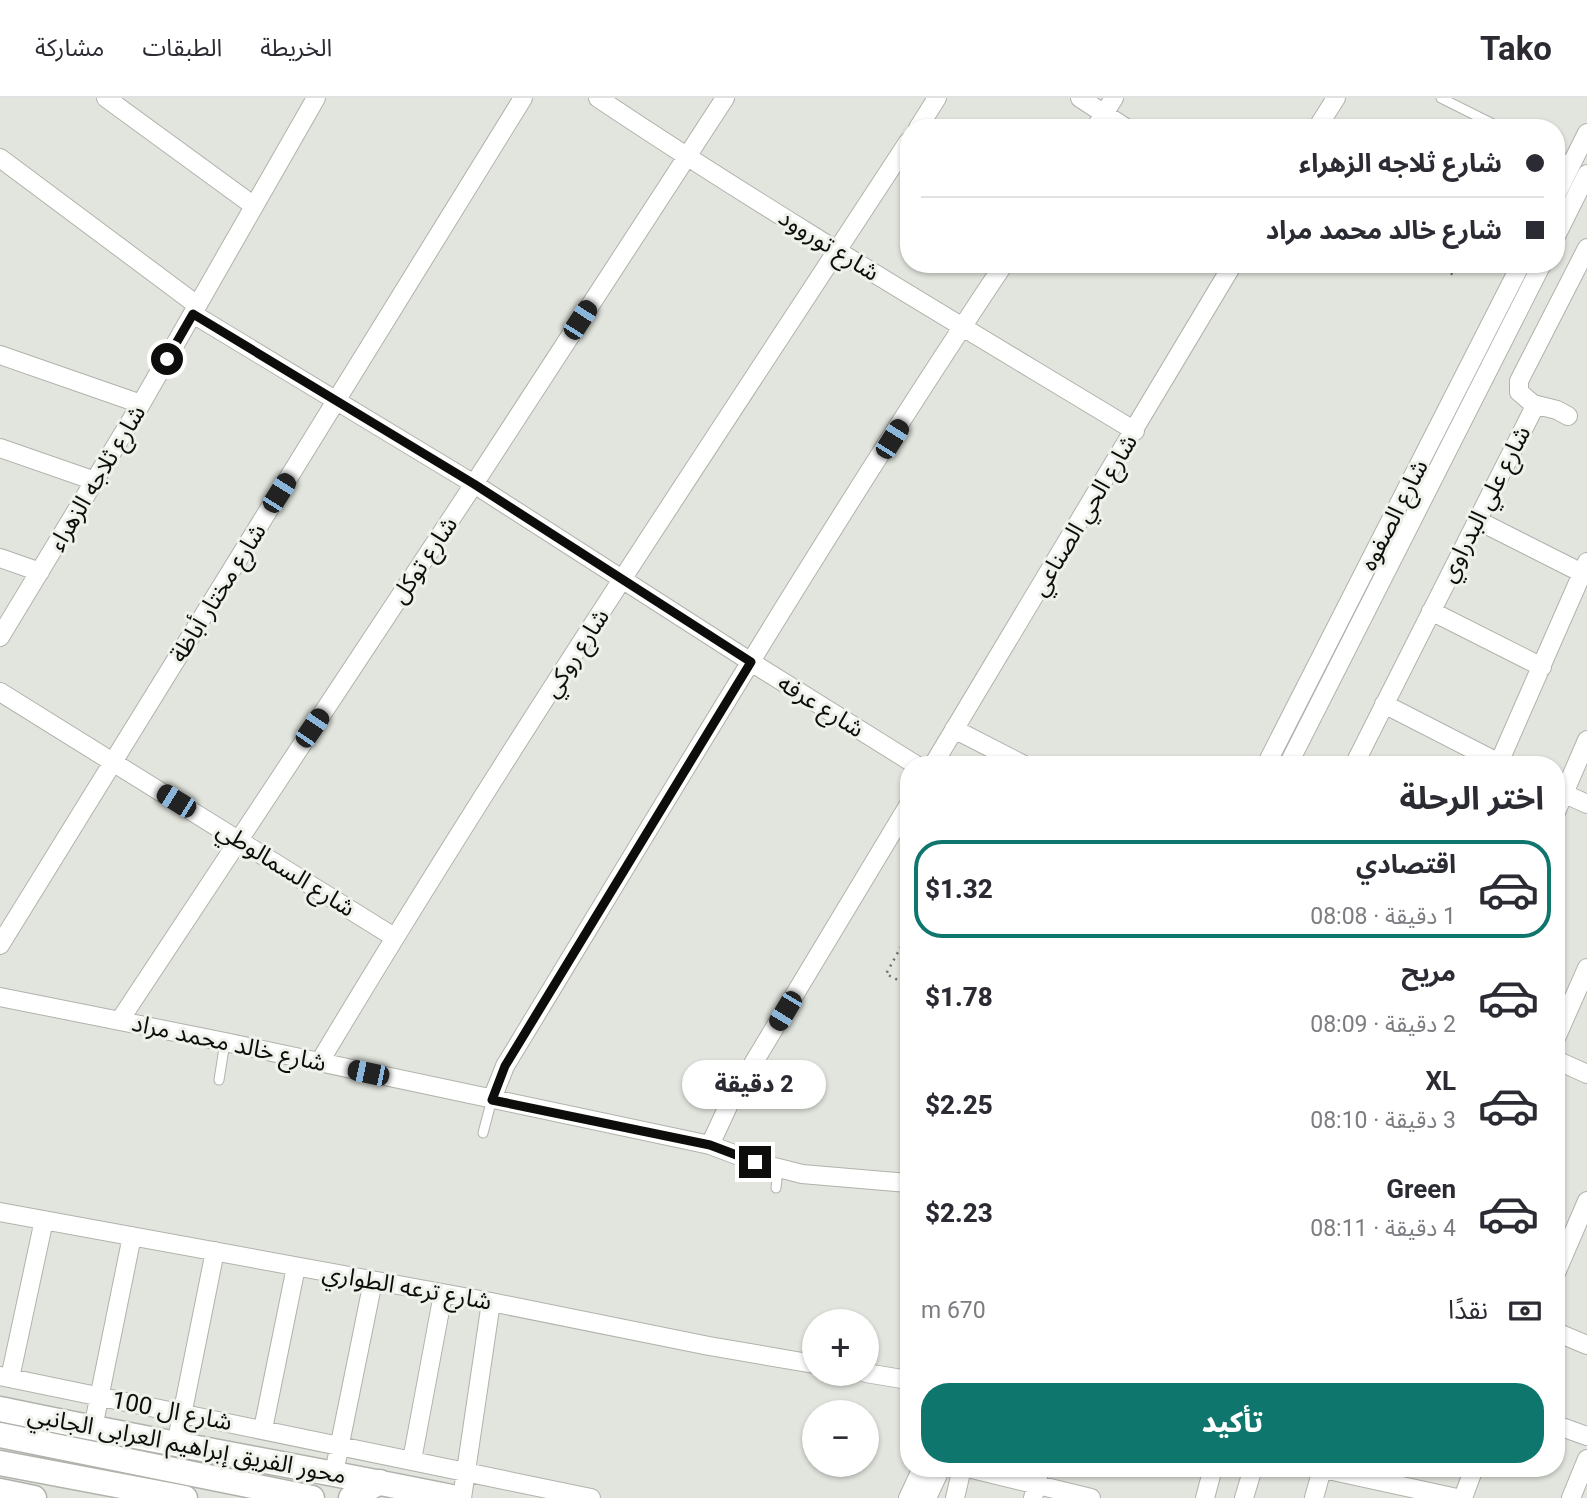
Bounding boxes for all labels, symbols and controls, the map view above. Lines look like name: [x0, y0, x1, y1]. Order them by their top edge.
text: Tako: [1480, 29, 1552, 68]
text: مشاركة: [35, 34, 104, 62]
text: الطبقات: [142, 34, 222, 62]
text: الخريطة: [260, 34, 332, 62]
text: شارع ثلاجه الزهراء: [1299, 148, 1502, 178]
street label: شارع توروود: [772, 203, 884, 289]
text: شارع خالد محمد مراد: [1266, 215, 1502, 245]
car: [560, 297, 601, 343]
route start: [151, 343, 183, 375]
street label: شارع ثلاجه الزهراء: [43, 400, 154, 557]
car: [872, 416, 913, 462]
street label: شارع علي البدراوي: [1434, 421, 1540, 589]
street label: شارع الحي الصناعي: [1025, 429, 1147, 603]
street label: شارع الصفوه: [1354, 455, 1436, 576]
car: [259, 470, 300, 516]
street label: شارع توكل: [385, 511, 466, 610]
street label: شارع مختار أباظة: [162, 517, 274, 669]
street label: شارع روكي: [537, 604, 619, 705]
street label: شارع عرفه: [771, 669, 869, 746]
car: [292, 705, 333, 751]
text: اختر الرحلة: [1399, 779, 1544, 817]
car: [153, 781, 200, 821]
street label: شارع السمالوطي: [209, 815, 360, 926]
text: اقتصادي: [1356, 849, 1456, 879]
icon: car: [1477, 858, 1540, 921]
text: $1.32: [925, 874, 993, 904]
text: 1 دقيقة · 08:08: [1310, 903, 1456, 930]
text: مريح: [1401, 957, 1456, 987]
icon: car: [1477, 966, 1540, 1029]
text: $1.78: [925, 982, 993, 1012]
car: [766, 988, 805, 1034]
street label: شارع خالد محمد مراد: [129, 1009, 329, 1080]
text: 2 دقيقة · 08:09: [1310, 1011, 1456, 1038]
car: [346, 1058, 391, 1088]
callout: 2 دقيقة: [683, 1060, 827, 1110]
text: XL: [1425, 1066, 1456, 1096]
text: 2 دقيقة: [714, 1071, 794, 1098]
icon: car: [1477, 1074, 1540, 1137]
text: $2.25: [925, 1090, 993, 1120]
text: 3 دقيقة · 08:10: [1310, 1107, 1456, 1134]
route end: [739, 1146, 771, 1178]
text: Green: [1386, 1174, 1456, 1204]
icon: car: [1477, 1182, 1540, 1245]
text: $2.23: [925, 1198, 993, 1228]
text: 4 دقيقة · 08:11: [1310, 1215, 1456, 1242]
street label: شارع ترعه الطواري: [319, 1258, 494, 1320]
icon: cash: [1506, 1292, 1544, 1330]
text: نقدًا: [1448, 1295, 1488, 1325]
text: 670 m: [921, 1297, 986, 1324]
map controls: [802, 1309, 879, 1477]
button: +: [802, 1309, 879, 1386]
button: تأكيد: [921, 1383, 1544, 1463]
street label: شارع ال 100: [109, 1386, 234, 1439]
street label: محور الفريق إبراهيم العرابى الجانبي: [25, 1400, 349, 1494]
button: −: [802, 1400, 879, 1477]

